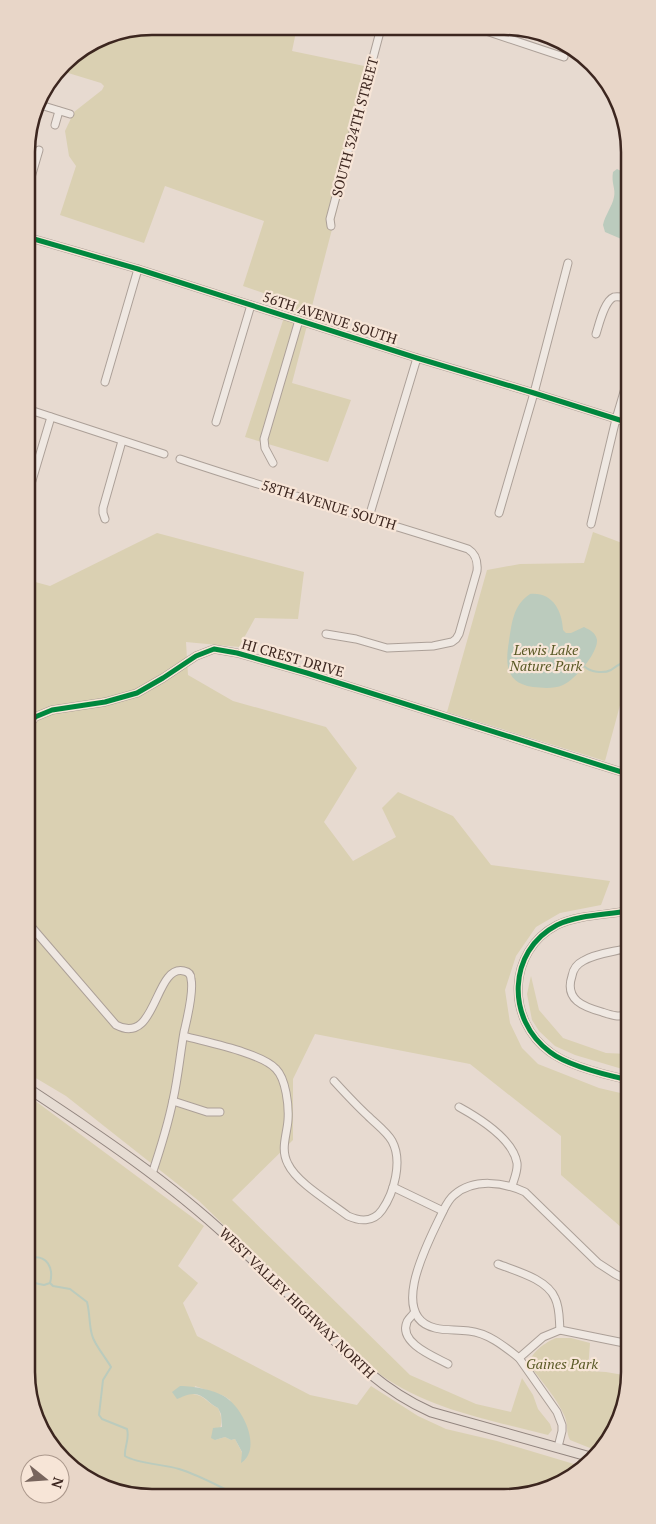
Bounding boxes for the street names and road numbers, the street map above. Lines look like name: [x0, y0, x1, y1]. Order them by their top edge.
street label: SOUTH 324TH STREET: [327, 54, 382, 199]
street label: 56TH AVENUE SOUTH: [261, 287, 400, 348]
street label: 58TH AVENUE SOUTH: [259, 475, 399, 534]
street label: HI CREST DRIVE: [240, 634, 347, 681]
street label: WEST VALLEY HIGHWAY NORTH: [216, 1223, 379, 1382]

